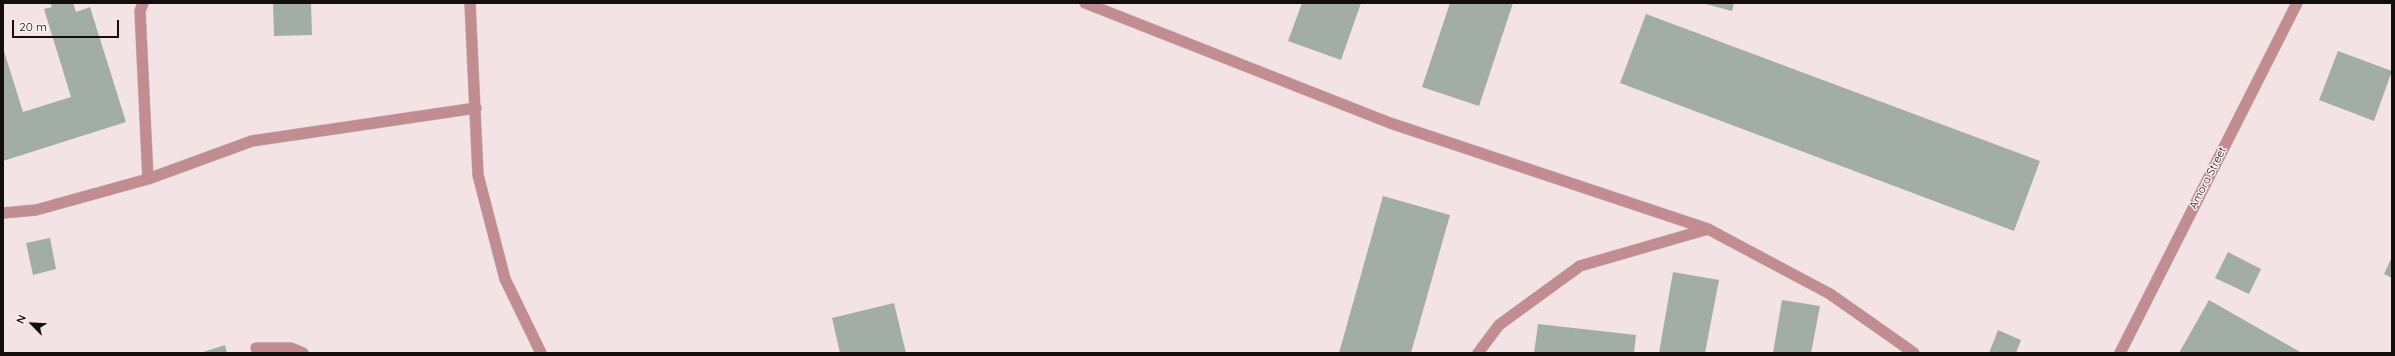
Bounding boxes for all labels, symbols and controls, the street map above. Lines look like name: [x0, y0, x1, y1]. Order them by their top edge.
scale bar: [14, 12, 121, 38]
text: 20 m: [19, 19, 47, 34]
street label: Amora Street: [2187, 145, 2229, 211]
north arrow: [12, 304, 52, 344]
text: N: [13, 313, 29, 326]

